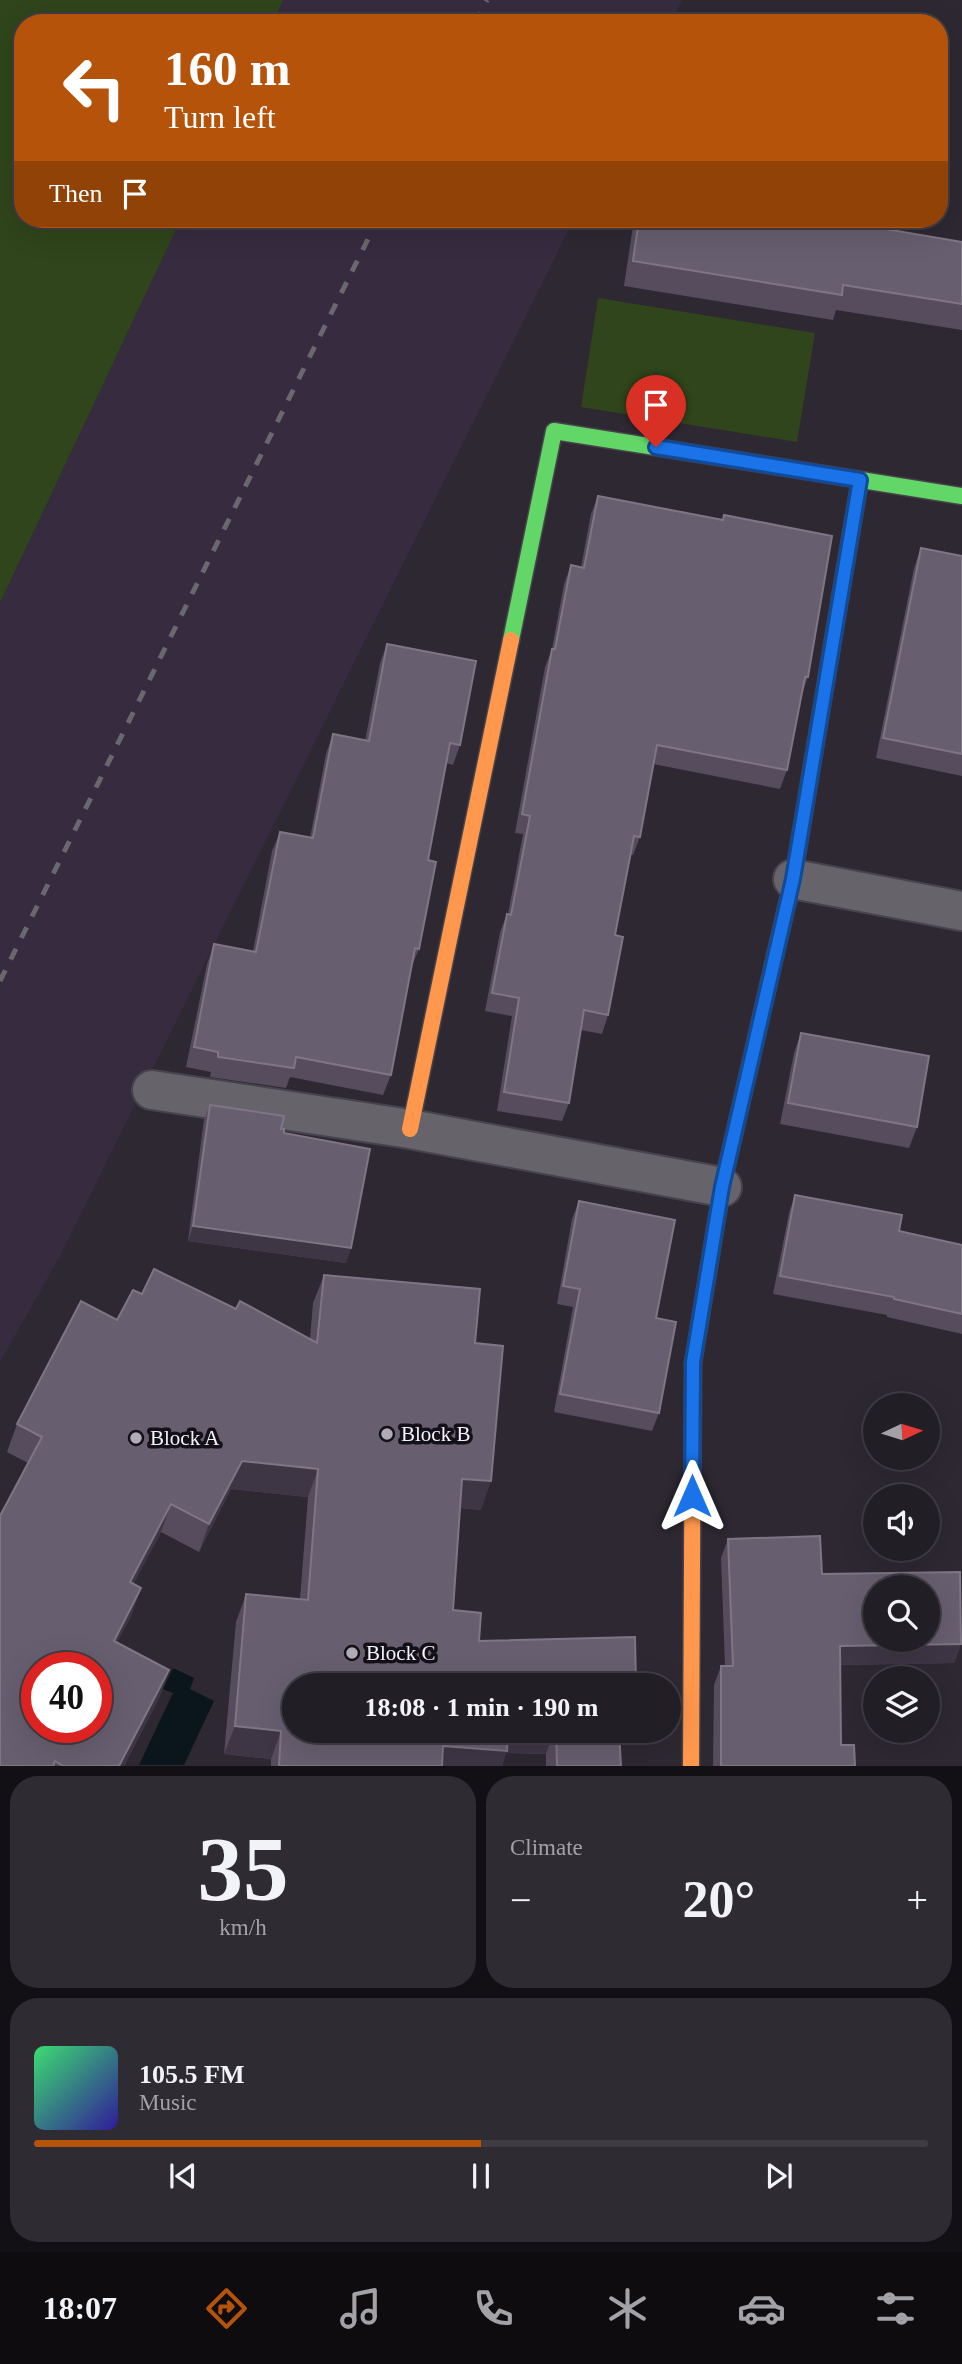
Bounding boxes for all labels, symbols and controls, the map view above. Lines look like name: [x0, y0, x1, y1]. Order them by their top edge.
text: 160 m: [164, 41, 291, 96]
icon: left: [49, 42, 140, 133]
text: Turn left: [164, 99, 276, 135]
icon: arrive: [116, 175, 154, 213]
text: Then: [49, 179, 102, 208]
pin: [626, 375, 686, 447]
icon: arrive: [637, 386, 675, 424]
north arrow: [863, 1393, 940, 1470]
map controls: [863, 1393, 940, 1743]
place label: Block B: [401, 1422, 470, 1446]
place label: Block A: [150, 1426, 220, 1450]
marker: Block B: [379, 1426, 395, 1442]
marker: Block A: [128, 1430, 144, 1446]
position arrow: [655, 1459, 729, 1533]
button: sound: [863, 1484, 940, 1561]
button: search: [863, 1575, 940, 1652]
place label: Block C: [366, 1641, 435, 1665]
marker: Block C: [344, 1645, 360, 1661]
speed limit sign: 40: [21, 1652, 112, 1743]
button: layers: [863, 1666, 940, 1743]
text: 18:08 · 1 min · 190 m: [365, 1693, 599, 1722]
text: 35: [198, 1819, 289, 1920]
text: Climate: [510, 1835, 583, 1860]
text: 20°: [683, 1871, 755, 1928]
text: −: [510, 1879, 531, 1921]
text: +: [907, 1879, 928, 1921]
text: km/h: [219, 1915, 267, 1940]
text: 105.5 FM: [139, 2060, 244, 2089]
text: Music: [139, 2090, 197, 2115]
icon: previous: [164, 2157, 202, 2195]
icon: pause: [462, 2157, 500, 2195]
icon: next: [760, 2157, 798, 2195]
icon: directions: [202, 2284, 251, 2333]
icon: music: [336, 2284, 385, 2333]
icon: phone: [469, 2284, 518, 2333]
icon: climate: [603, 2284, 652, 2333]
icon: car: [737, 2284, 786, 2333]
icon: filters: [871, 2284, 920, 2333]
text: 18:07: [42, 2290, 117, 2326]

